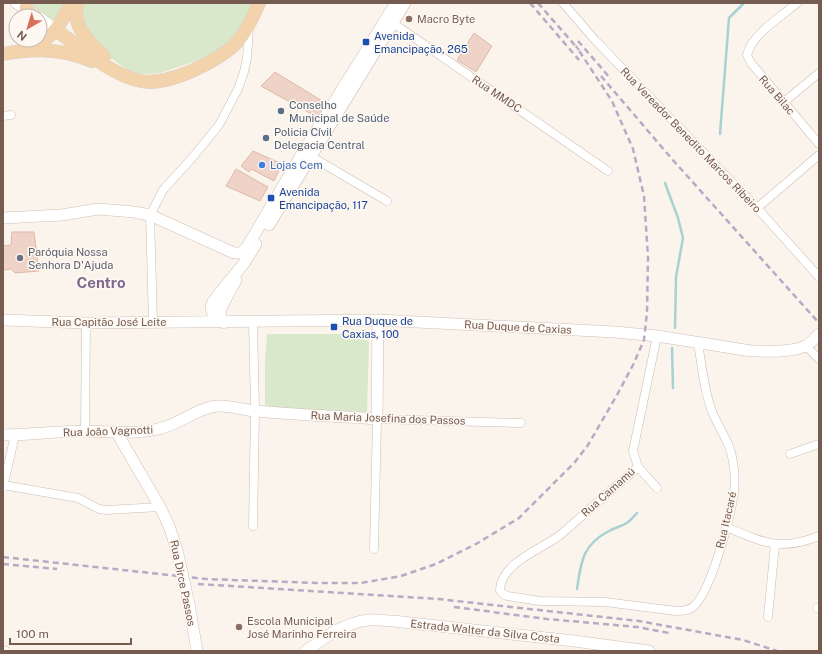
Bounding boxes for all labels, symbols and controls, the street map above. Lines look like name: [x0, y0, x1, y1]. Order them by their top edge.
north arrow: [8, 8, 48, 48]
place label: Macro Byte: [417, 13, 475, 25]
marker: Macro Byte: [404, 14, 414, 24]
text: N: [15, 29, 29, 43]
place label: Avenida Emancipação, 265: [374, 30, 468, 56]
marker: Avenida Emancipação, 265: [361, 37, 371, 47]
street label: Rua Vereador Benedito Marcos Ribeiro: [618, 65, 764, 215]
street label: Rua MMDC: [470, 73, 524, 115]
street label: Rua Bilac: [757, 73, 797, 117]
place label: Conselho Municipal de Saúde: [289, 99, 389, 124]
marker: Conselho Municipal de Saúde: [276, 106, 286, 116]
place label: Policia Cívil Delegacia Central: [274, 126, 365, 151]
marker: Policia Cívil Delegacia Central: [261, 133, 271, 143]
place label: Lojas Cem: [270, 159, 323, 171]
marker: Lojas Cem: [257, 160, 267, 170]
place label: Avenida Emancipação, 117: [279, 186, 368, 212]
marker: Avenida Emancipação, 117: [266, 193, 276, 203]
place label: Paróquia Nossa Senhora D'Ajuda: [28, 246, 113, 271]
marker: Paróquia Nossa Senhora D'Ajuda: [15, 253, 25, 263]
district label: Centro: [76, 274, 126, 291]
place label: Rua Duque de Caxias, 100: [342, 315, 413, 340]
street label: Rua Capitão José Leite: [52, 316, 166, 328]
street label: Rua Duque de Caxias: [464, 318, 572, 336]
marker: Rua Duque de Caxias, 100: [329, 322, 339, 332]
street label: Rua Maria Josefina dos Passos: [310, 409, 466, 427]
street label: Rua João Vagnotti: [63, 423, 153, 439]
street label: Rua Camamú: [579, 465, 637, 519]
street label: Rua Itacaré: [714, 490, 738, 550]
street label: Rua Dirce Passos: [168, 539, 198, 628]
place label: Escola Municipal José Marinho Ferreira: [247, 615, 357, 640]
street label: Estrada Walter da Silva Costa: [410, 617, 560, 645]
scale bar: [10, 620, 131, 646]
marker: Escola Municipal José Marinho Ferreira: [234, 622, 244, 632]
text: 100 m: [16, 627, 49, 641]

